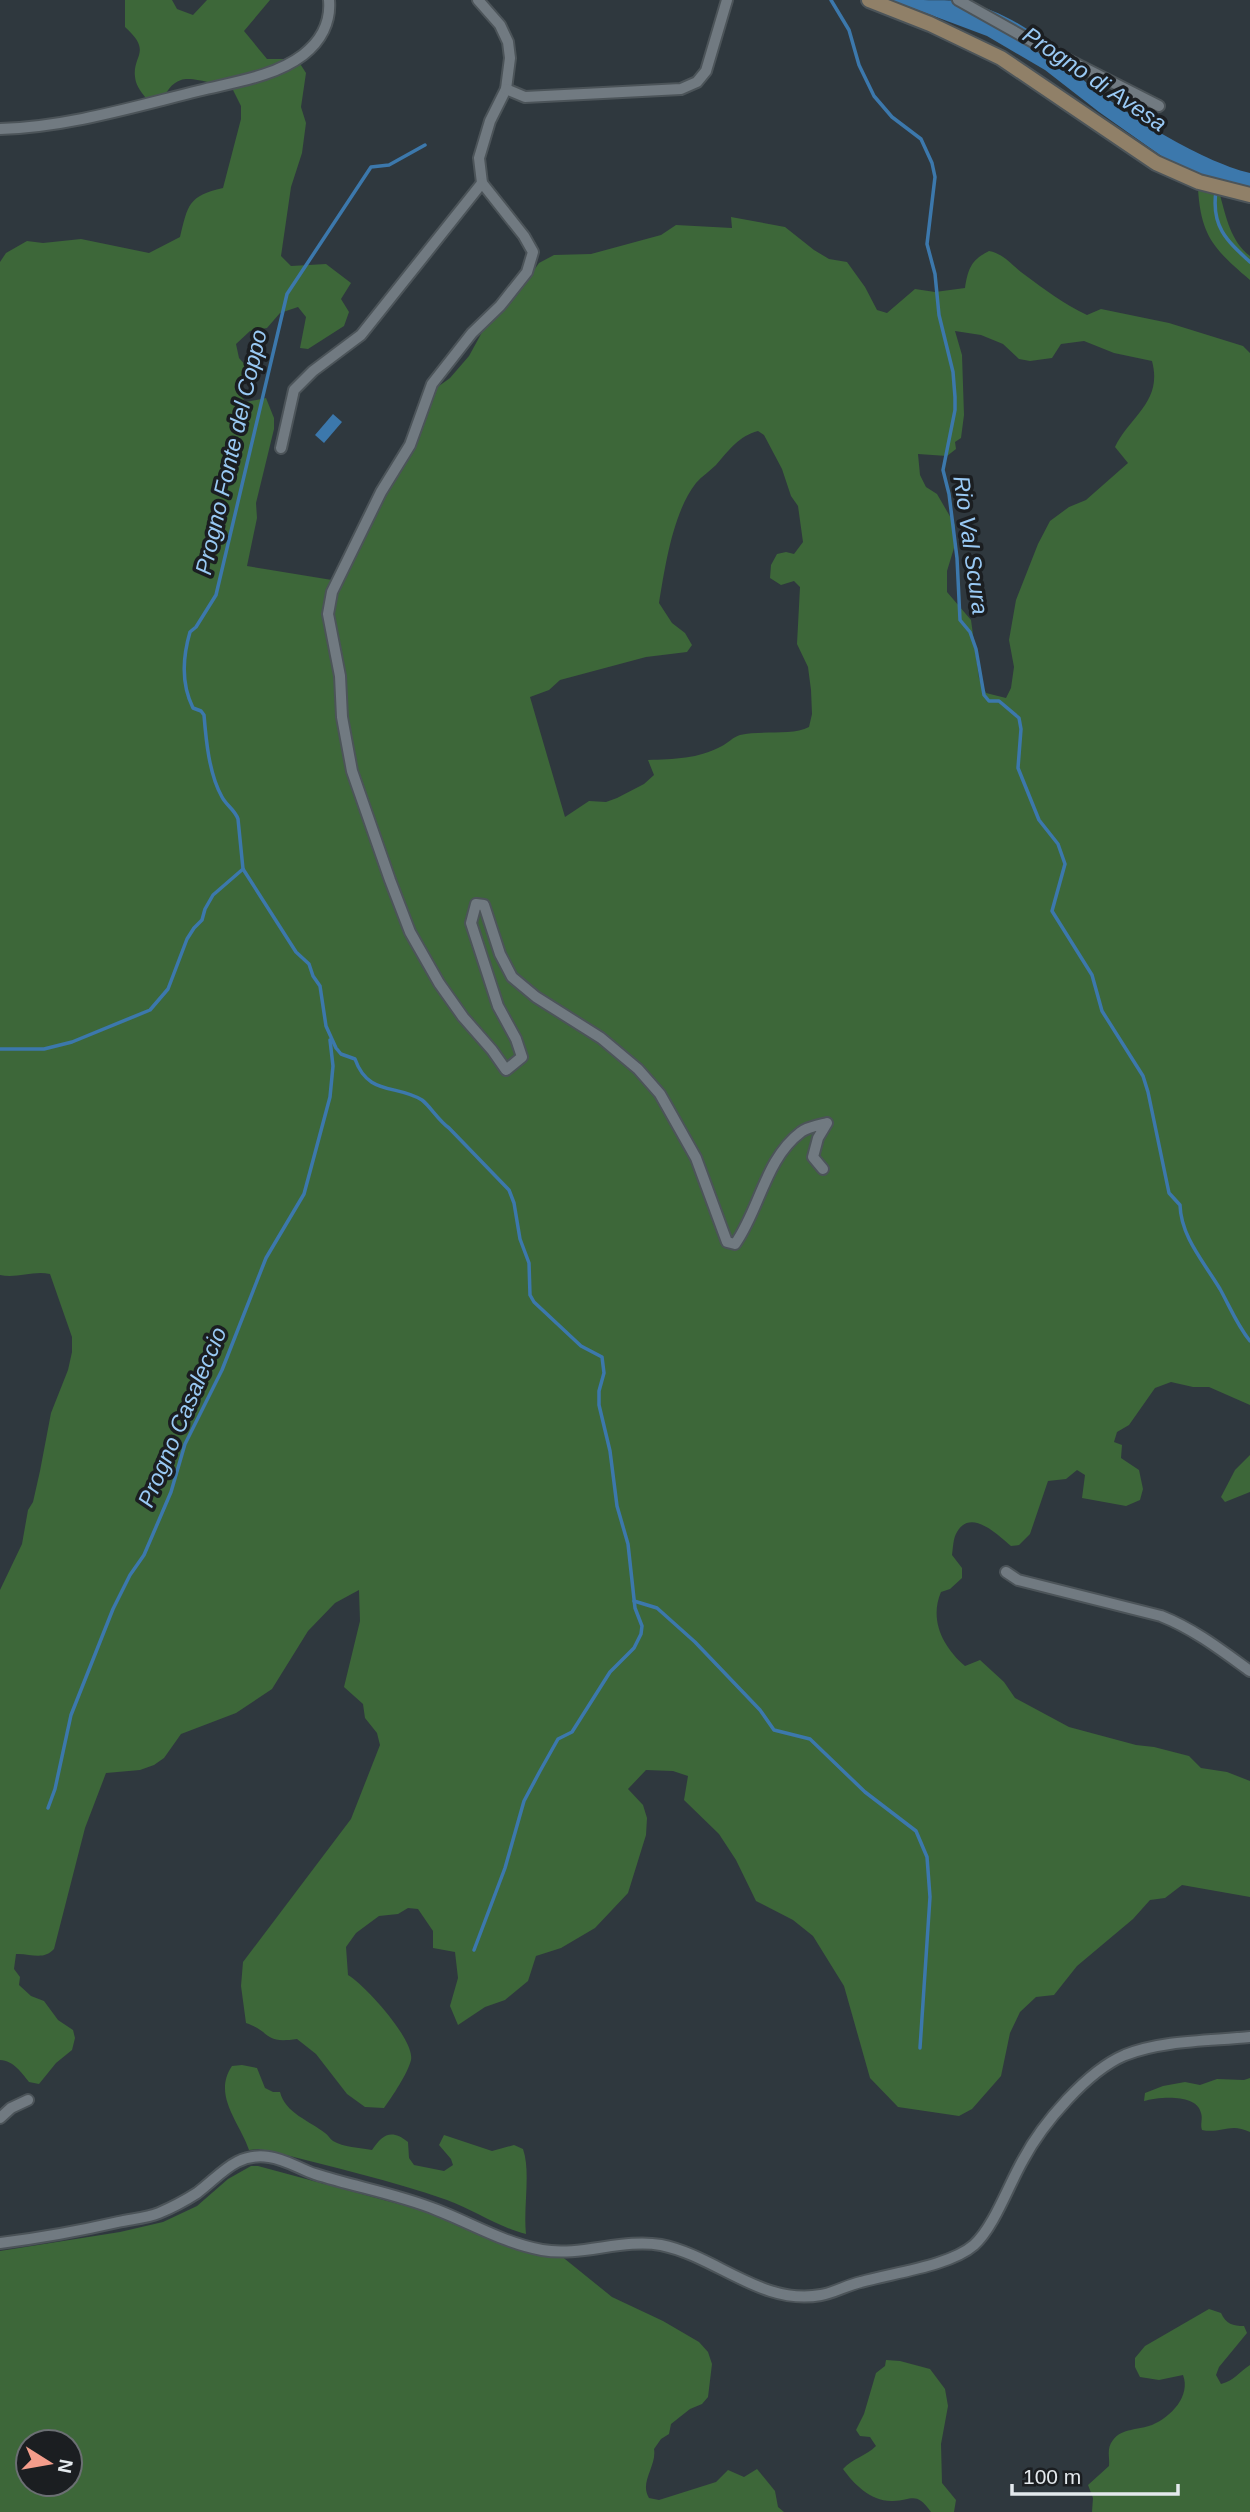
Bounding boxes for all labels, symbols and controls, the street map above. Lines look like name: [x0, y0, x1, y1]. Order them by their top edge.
water label: Progno di Avesa: [1018, 21, 1172, 137]
water label: Progno Fonte del Coppo: [190, 327, 272, 577]
water label: Rio Val Scura: [948, 474, 994, 616]
water label: Progno Casaleccio: [132, 1323, 232, 1511]
north arrow: [14, 2428, 84, 2498]
scale bar: [1012, 2452, 1178, 2496]
text: N: [54, 2457, 77, 2475]
text: 100 m: [1023, 2465, 1081, 2488]

